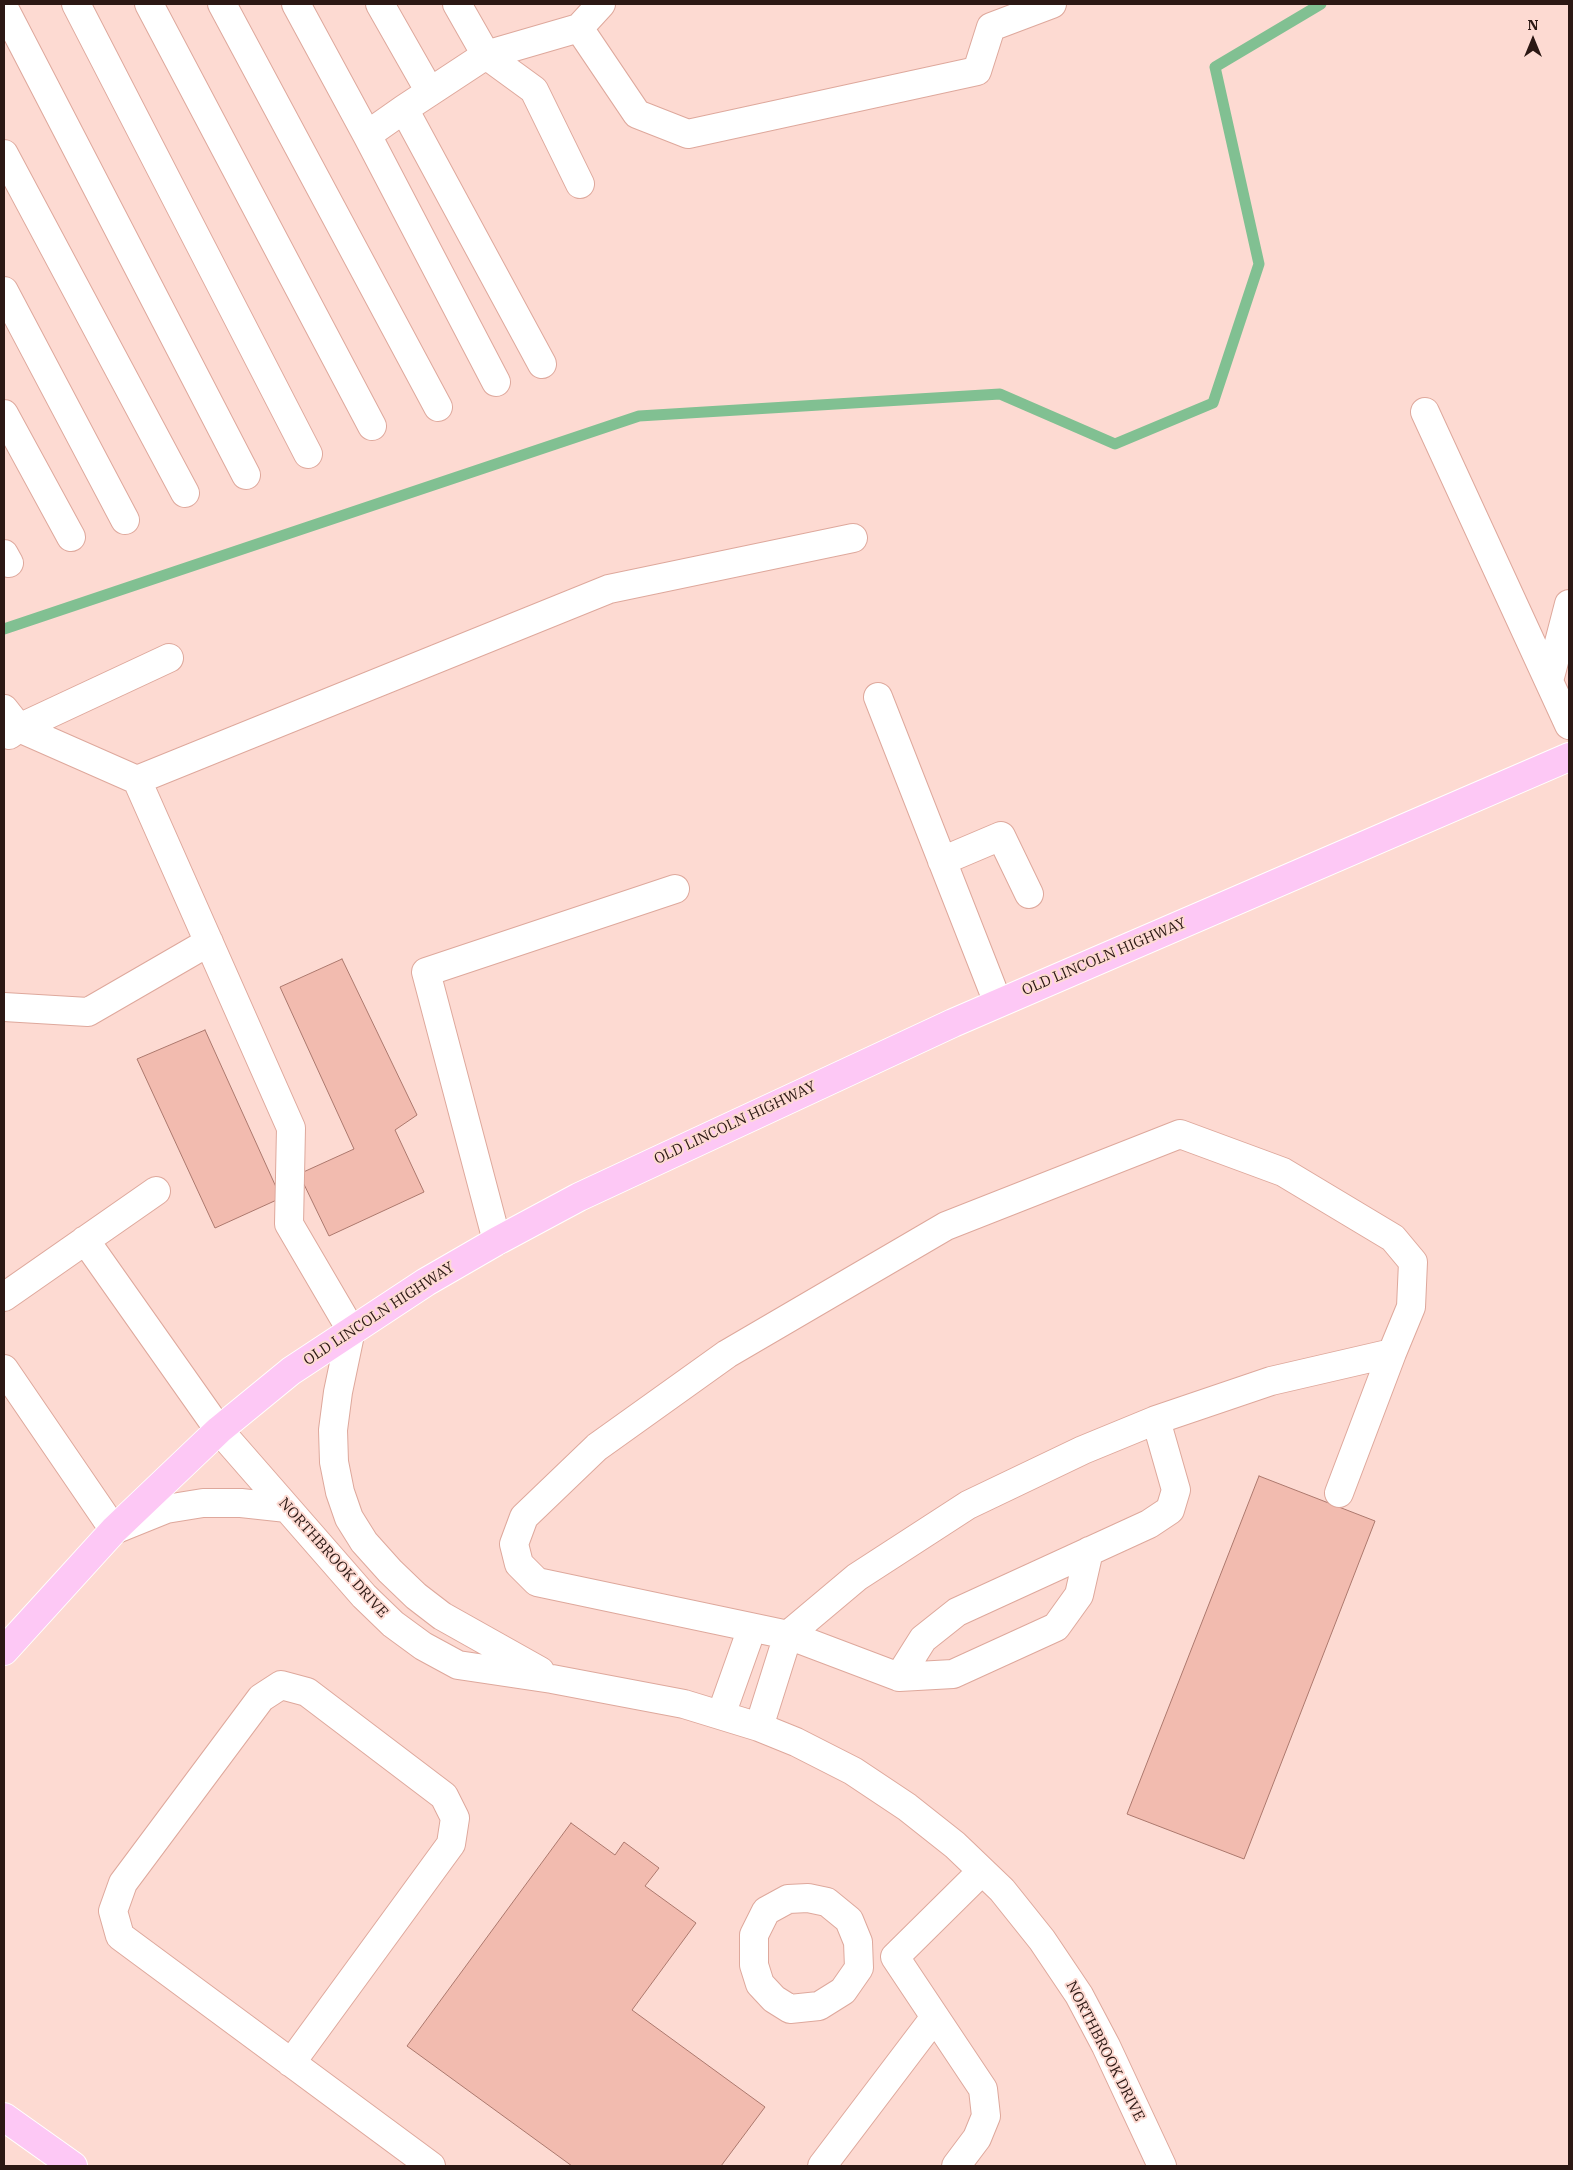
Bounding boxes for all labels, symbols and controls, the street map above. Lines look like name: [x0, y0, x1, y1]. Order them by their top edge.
north arrow: [1508, 15, 1558, 65]
text: N: [1527, 16, 1539, 34]
street label: OLD LINCOLN HIGHWAY: [1019, 914, 1189, 1000]
street label: OLD LINCOLN HIGHWAY: [651, 1078, 819, 1168]
street label: OLD LINCOLN HIGHWAY: [300, 1258, 458, 1370]
street label: NORTHBROOK DRIVE: [275, 1494, 391, 1622]
street label: NORTHBROOK DRIVE: [1062, 1978, 1148, 2124]

